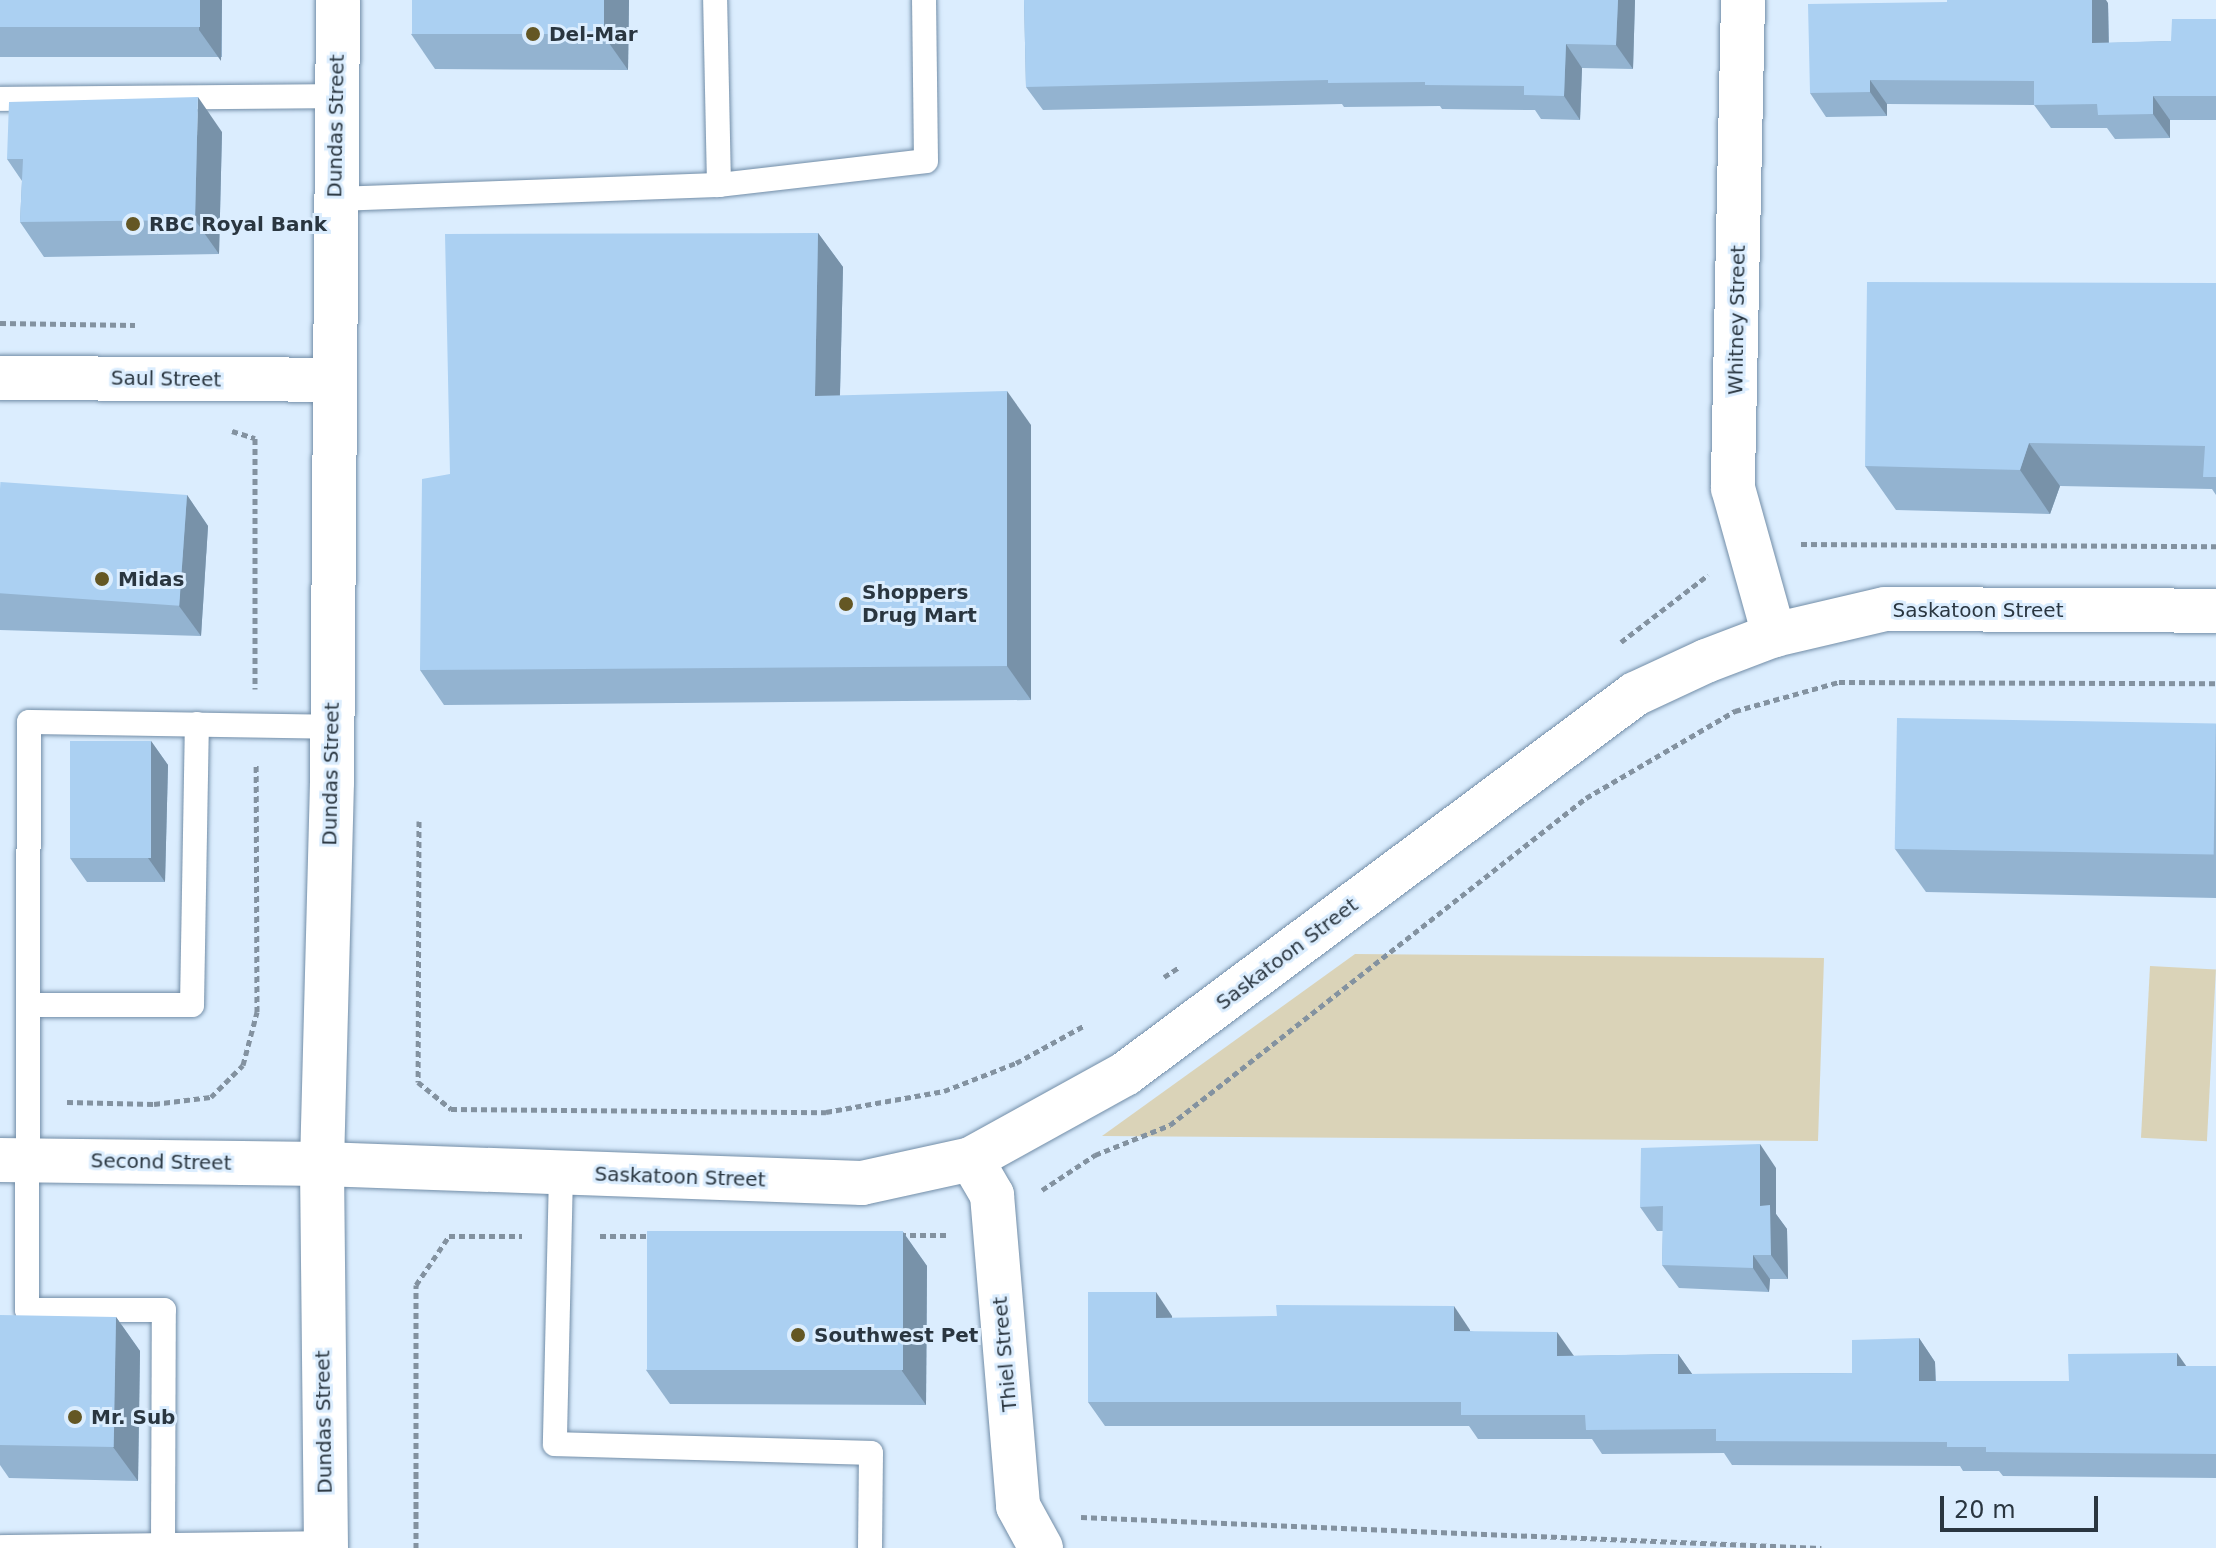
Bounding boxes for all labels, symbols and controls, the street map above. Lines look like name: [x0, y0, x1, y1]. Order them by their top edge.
place label: Del-Mar: [549, 22, 638, 46]
marker: Del-Mar: [524, 25, 542, 43]
street label: Dundas Street: [323, 54, 349, 198]
place label: RBC Royal Bank: [149, 212, 327, 236]
marker: RBC Royal Bank: [124, 215, 142, 233]
street label: Whitney Street: [1724, 245, 1750, 395]
street label: Saul Street: [111, 366, 221, 392]
place label: Midas: [118, 567, 184, 591]
marker: Midas: [93, 570, 111, 588]
place label: Shoppers Drug Mart: [862, 580, 977, 627]
marker: Shoppers Drug Mart: [837, 595, 855, 613]
street label: Saskatoon Street: [1893, 598, 2063, 622]
street label: Dundas Street: [318, 702, 344, 846]
street label: Saskatoon Street: [1212, 893, 1362, 1015]
street label: Second Street: [90, 1149, 232, 1175]
street label: Saskatoon Street: [594, 1162, 766, 1192]
street label: Thiel Street: [988, 1295, 1022, 1413]
place label: Southwest Pet: [814, 1323, 978, 1347]
marker: Southwest Pet: [789, 1326, 807, 1344]
street label: Dundas Street: [311, 1350, 337, 1494]
place label: Mr. Sub: [91, 1405, 175, 1429]
marker: Mr. Sub: [66, 1408, 84, 1426]
scale bar: [1944, 1480, 2102, 1530]
text: 20 m: [1954, 1496, 2016, 1524]

